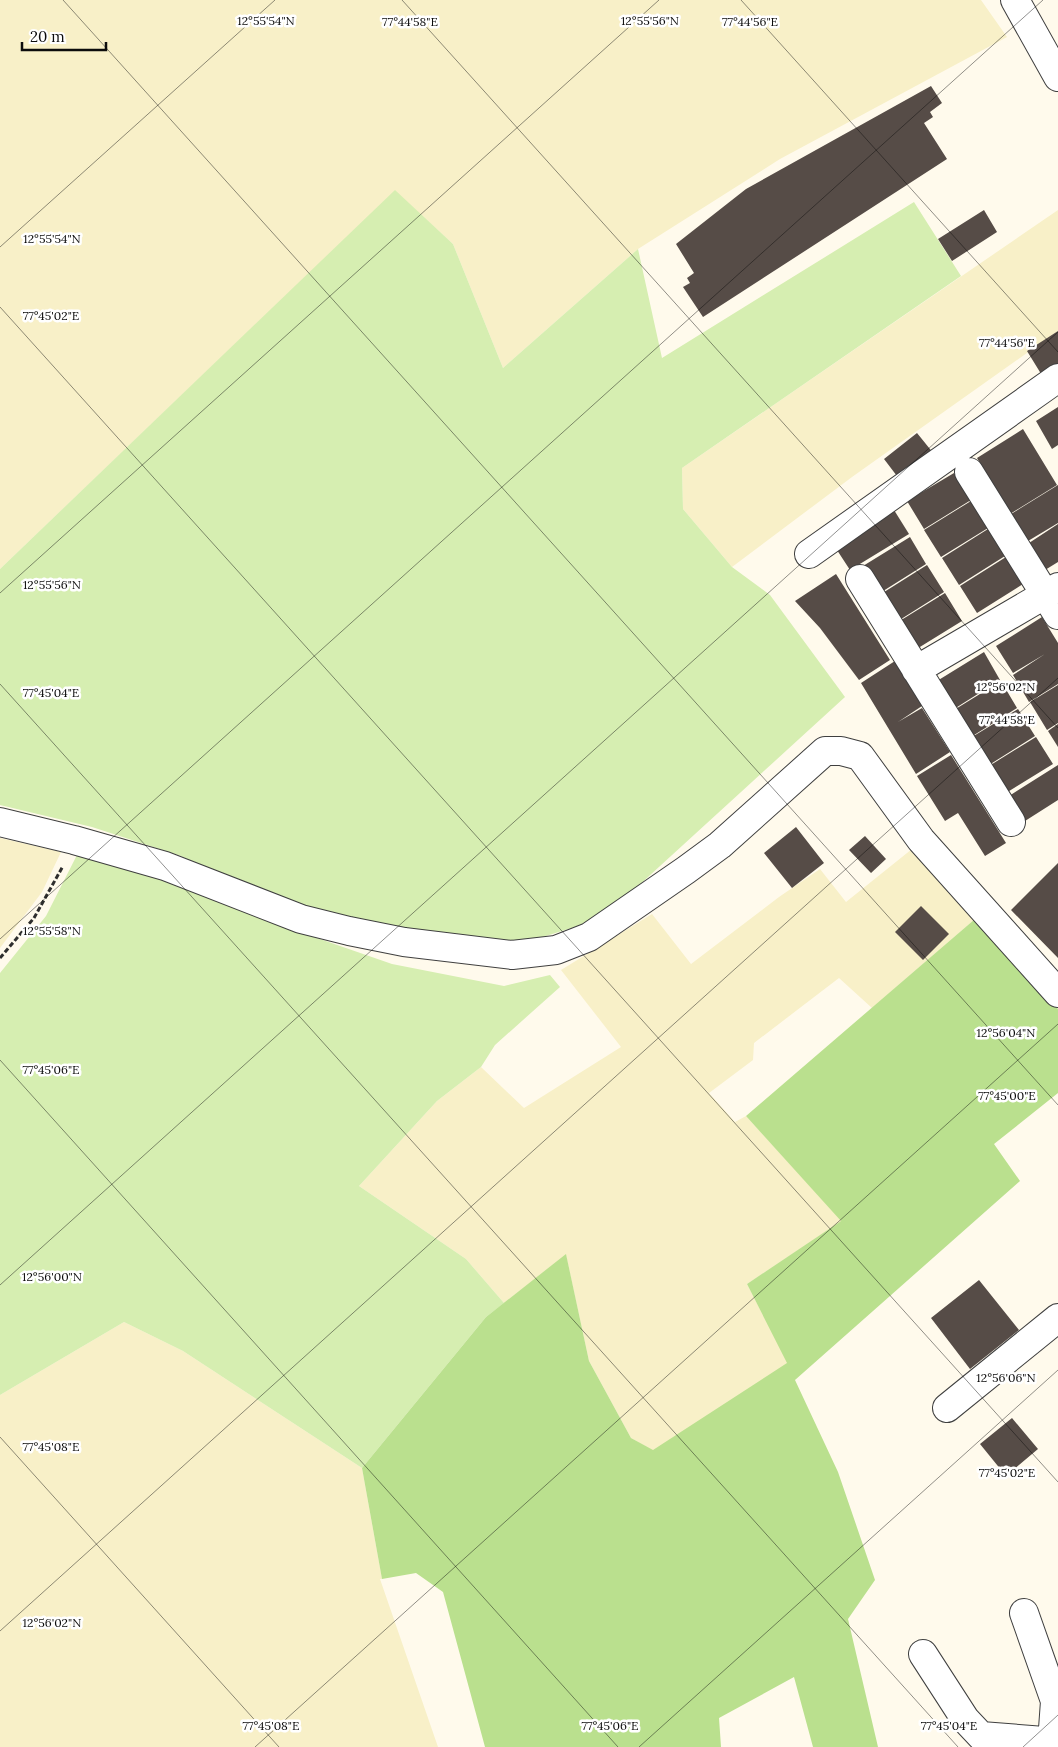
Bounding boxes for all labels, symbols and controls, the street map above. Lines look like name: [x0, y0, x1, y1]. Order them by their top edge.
text: 12°55'54"N: [237, 13, 295, 28]
text: 12°55'56"N: [621, 13, 679, 28]
text: 77°44'58"E: [382, 14, 438, 29]
text: 77°44'56"E: [722, 14, 778, 29]
scale bar: [22, 20, 106, 52]
text: 20 m: [30, 27, 65, 46]
text: 12°55'54"N: [23, 231, 81, 246]
text: 77°45'02"E: [23, 308, 79, 323]
text: 77°44'56"E: [979, 335, 1035, 350]
text: 12°55'56"N: [23, 577, 81, 592]
text: 12°56'02"N: [977, 679, 1035, 694]
text: 77°45'04"E: [23, 685, 79, 700]
text: 77°44'58"E: [979, 712, 1035, 727]
text: 12°55'58"N: [23, 923, 81, 938]
text: 12°56'04"N: [977, 1025, 1035, 1040]
text: 77°45'06"E: [22, 1062, 80, 1077]
text: 77°45'00"E: [978, 1088, 1036, 1103]
text: 12°56'00"N: [22, 1269, 82, 1284]
text: 12°56'06"N: [976, 1370, 1036, 1385]
text: 77°45'08"E: [23, 1439, 79, 1454]
text: 77°45'02"E: [979, 1465, 1035, 1480]
text: 12°56'02"N: [23, 1615, 81, 1630]
text: 77°45'08"E: [243, 1718, 299, 1733]
text: 77°45'06"E: [581, 1718, 639, 1733]
text: 77°45'04"E: [921, 1718, 977, 1733]

